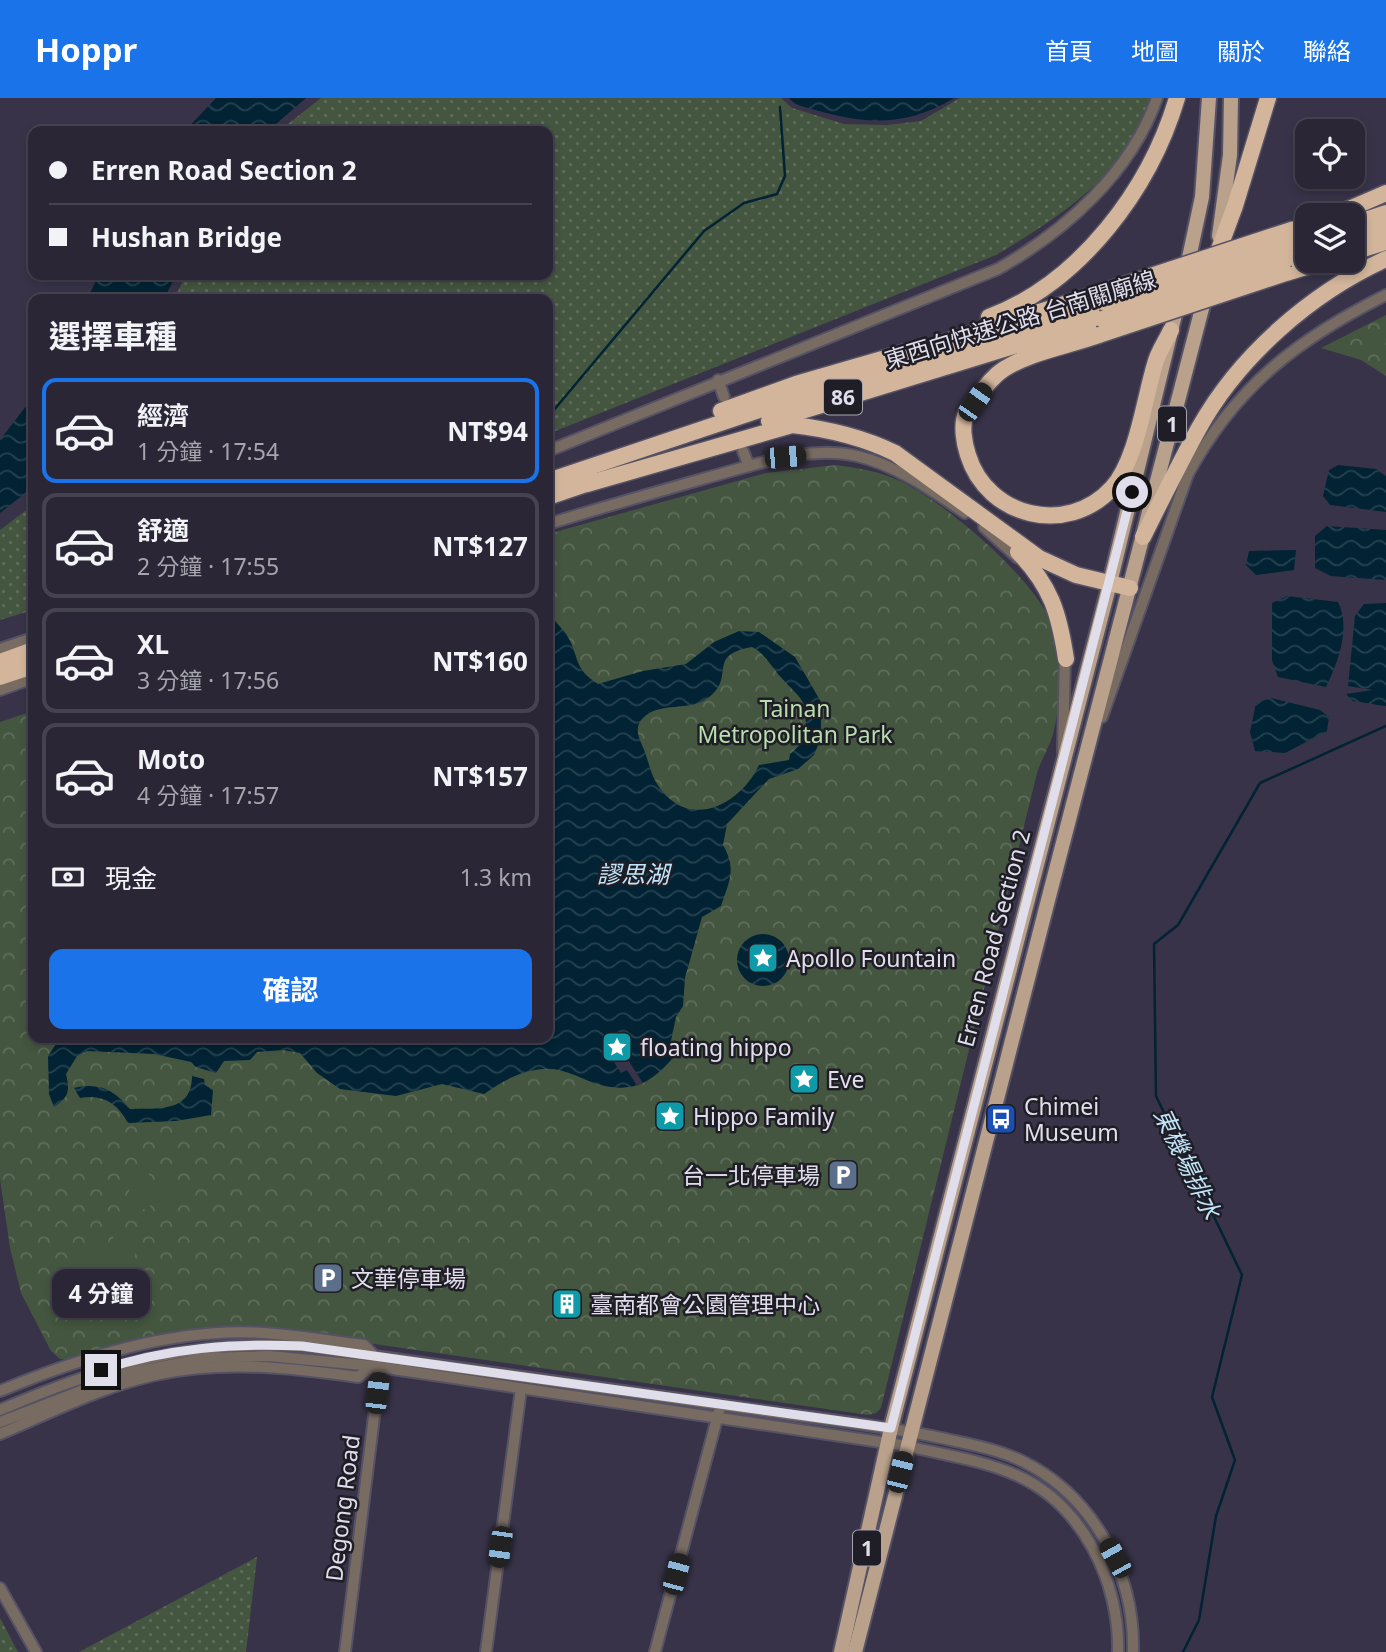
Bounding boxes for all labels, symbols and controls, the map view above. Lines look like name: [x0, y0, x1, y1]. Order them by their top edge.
text: Hoppr: [35, 27, 137, 72]
text: 首頁: [1045, 34, 1093, 67]
text: 地圖: [1131, 34, 1179, 67]
text: 關於: [1217, 34, 1265, 67]
text: 聯絡: [1303, 34, 1351, 67]
map controls: [1295, 119, 1365, 273]
button: locate: [1295, 119, 1365, 189]
text: Erren Road Section 2: [91, 152, 357, 188]
button: layers: [1295, 203, 1365, 273]
text: Hushan Bridge: [91, 219, 282, 255]
street label: 東西向快速公路 台南關廟線: [880, 262, 1160, 376]
text: 選擇車種: [49, 314, 177, 357]
car: [955, 379, 996, 425]
road number: 86: [824, 380, 862, 414]
text: 經濟: [137, 397, 189, 433]
icon: car: [53, 399, 116, 462]
road number: 1: [1158, 406, 1186, 442]
text: NT$94: [447, 413, 528, 449]
text: 1 分鐘 · 17:54: [137, 435, 279, 467]
car: [764, 445, 807, 469]
route start: [1116, 476, 1148, 508]
text: 舒適: [137, 512, 189, 548]
icon: car: [53, 514, 116, 577]
text: NT$127: [432, 528, 528, 564]
text: 2 分鐘 · 17:55: [137, 550, 279, 582]
text: XL: [137, 626, 169, 662]
icon: car: [53, 629, 116, 692]
text: NT$160: [432, 643, 528, 679]
text: 3 分鐘 · 17:56: [137, 664, 279, 696]
park label: Tainan Metropolitan Park: [697, 692, 893, 750]
text: Moto: [137, 741, 205, 777]
icon: car: [53, 744, 116, 807]
text: NT$157: [432, 758, 528, 794]
text: 4 分鐘 · 17:57: [137, 779, 279, 811]
street label: Erren Road Section 2: [949, 826, 1037, 1050]
water label: 謬思湖: [597, 857, 673, 890]
icon: cash: [49, 858, 87, 896]
text: 現金: [105, 860, 157, 896]
text: 1.3 km: [460, 861, 532, 893]
place icon: Apollo Fountain: [746, 941, 780, 975]
place label: Apollo Fountain: [786, 942, 956, 974]
button: 確認: [49, 949, 532, 1029]
place icon: floating hippo: [600, 1030, 634, 1064]
place label: floating hippo: [640, 1031, 792, 1063]
place icon: Eve: [787, 1062, 821, 1096]
place label: Eve: [827, 1063, 864, 1095]
place label: Chimei Museum: [1024, 1090, 1119, 1148]
place icon: Hippo Family: [653, 1099, 687, 1133]
place label: Hippo Family: [693, 1100, 834, 1132]
bus stop icon: Chimei Museum: [984, 1102, 1018, 1136]
water label: 東機場排水: [1147, 1102, 1230, 1225]
parking icon: 台一北停車場: [826, 1158, 860, 1192]
place label: 台一北停車場: [682, 1159, 820, 1191]
parking icon: 文華停車場: [311, 1261, 345, 1295]
place label: 文華停車場: [351, 1262, 466, 1294]
callout: 4 分鐘: [52, 1268, 150, 1318]
text: 4 分鐘: [68, 1277, 134, 1309]
building icon: 臺南都會公園管理中心: [550, 1287, 584, 1321]
place label: 臺南都會公園管理中心: [590, 1288, 820, 1320]
route end: [85, 1354, 117, 1386]
car: [365, 1371, 390, 1415]
street label: Degong Road: [317, 1433, 367, 1583]
car: [885, 1449, 916, 1495]
car: [487, 1525, 514, 1569]
road number: 1: [853, 1530, 881, 1566]
car: [1096, 1535, 1135, 1581]
car: [661, 1551, 692, 1597]

